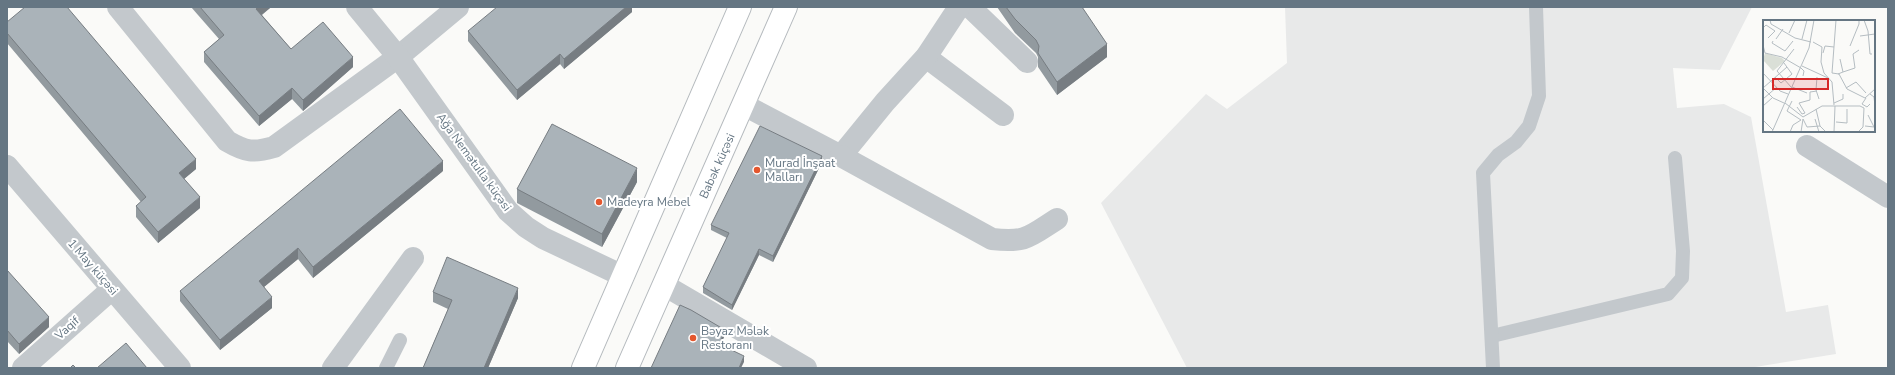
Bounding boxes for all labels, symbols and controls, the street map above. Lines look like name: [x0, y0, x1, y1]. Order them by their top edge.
inset map: [1763, 20, 1875, 132]
street label: Ağa Nemətulla küçəsi: [433, 110, 515, 214]
street label: Babək küçəsi: [695, 131, 739, 201]
place label: Murad İnşaat Malları: [765, 155, 836, 185]
marker: Murad İnşaat Malları: [752, 165, 762, 175]
place label: Madeyra Mebel: [607, 194, 691, 210]
marker: Madeyra Mebel: [594, 197, 604, 207]
street label: 1 May küçəsi: [64, 236, 122, 298]
street label: Vaqif: [51, 312, 83, 344]
place label: Bəyaz Mələk Restoranı: [701, 323, 770, 353]
marker: Bəyaz Mələk Restoranı: [688, 333, 698, 343]

